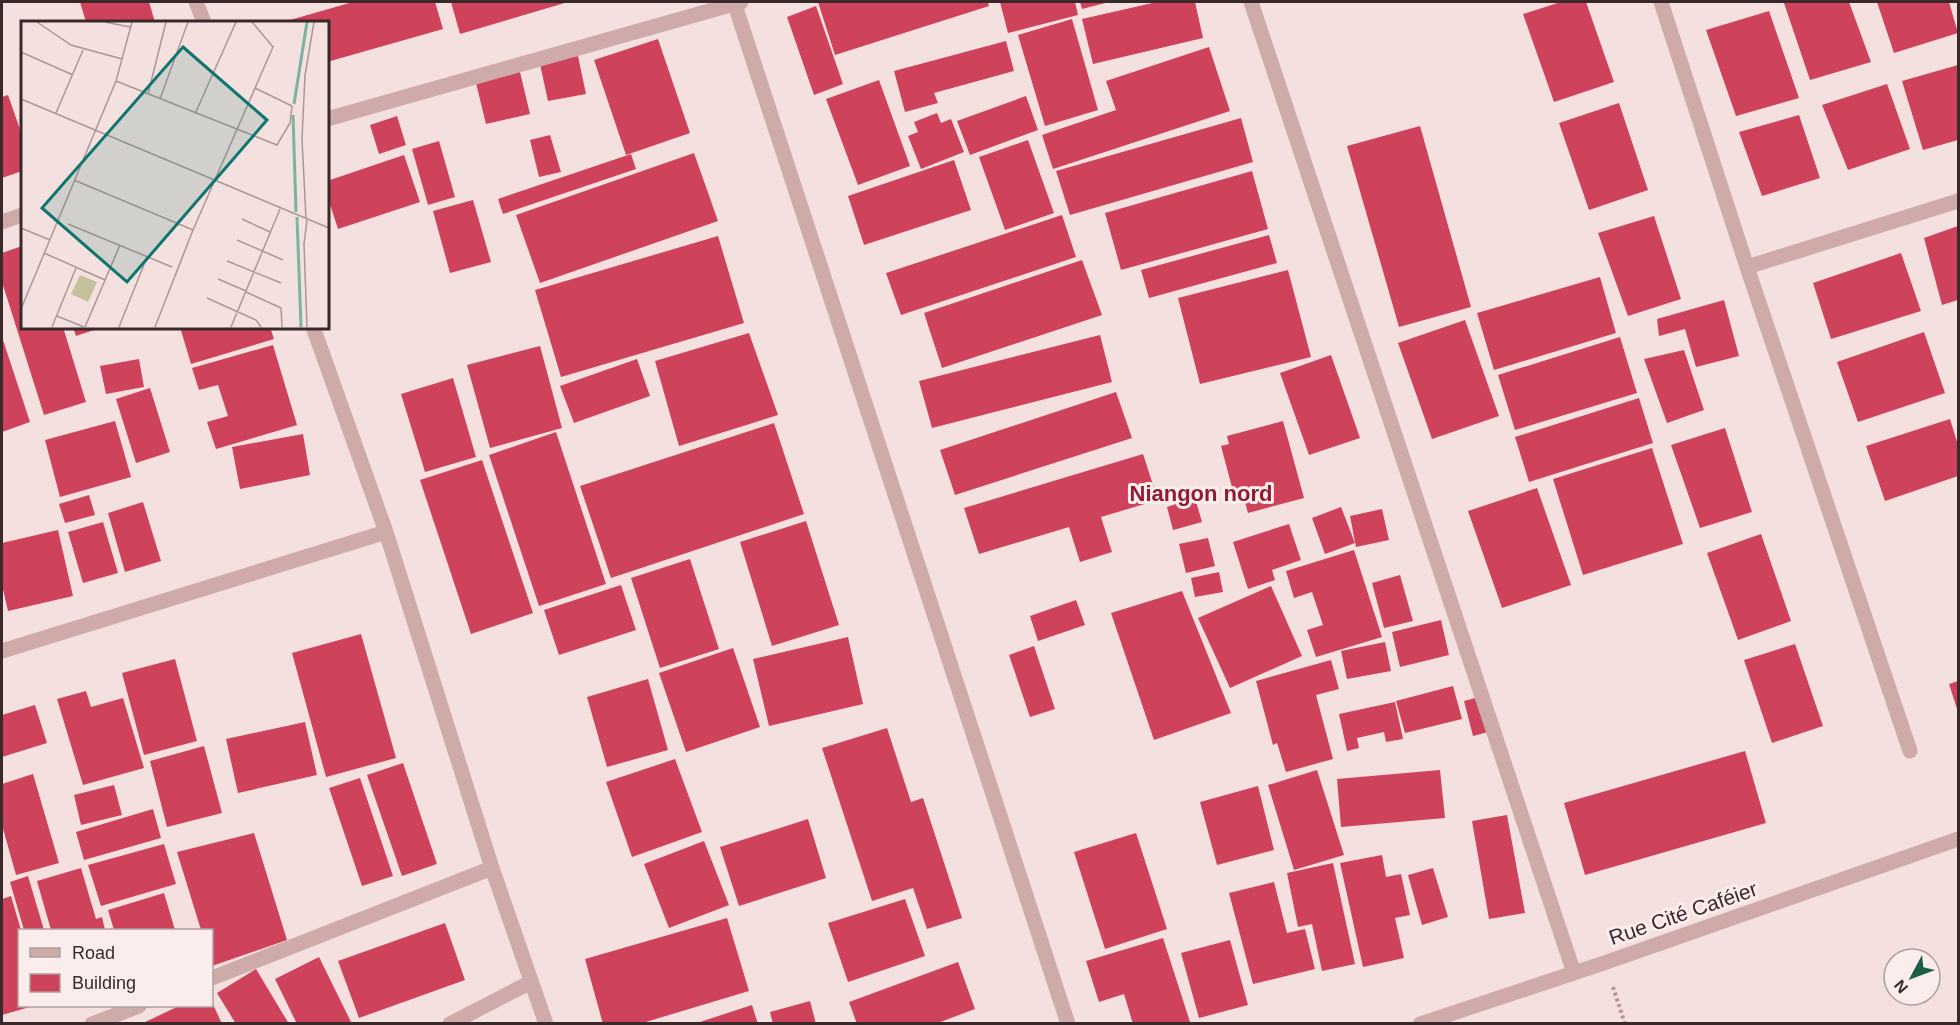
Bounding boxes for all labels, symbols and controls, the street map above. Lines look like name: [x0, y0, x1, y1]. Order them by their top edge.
inset map: [21, 21, 328, 328]
district label: Niangon nord: [1130, 481, 1272, 506]
street label: Rue Cité Caféier: [1606, 877, 1760, 949]
legend: [18, 929, 213, 1007]
text: Road: [72, 943, 115, 963]
north arrow: [1882, 947, 1942, 1007]
text: Building: [72, 973, 136, 993]
text: N: [1891, 977, 1911, 996]

